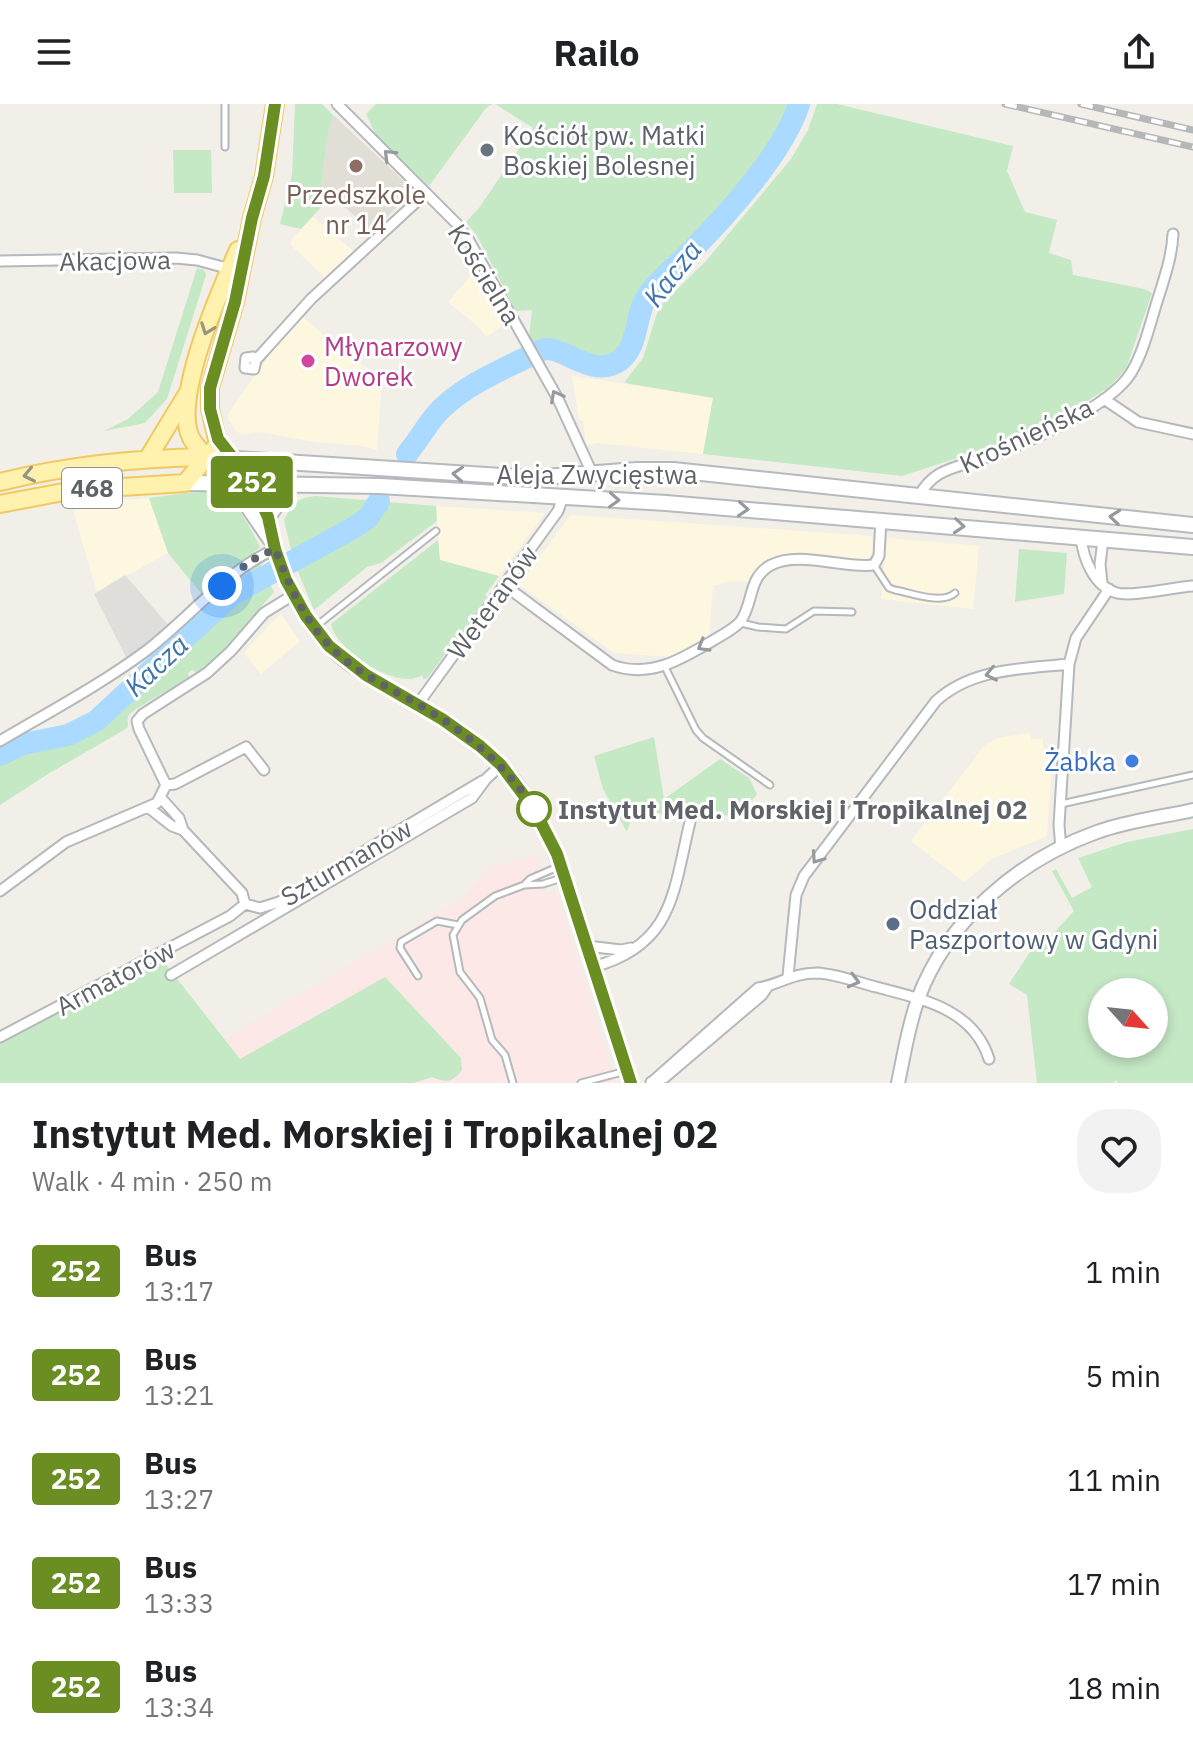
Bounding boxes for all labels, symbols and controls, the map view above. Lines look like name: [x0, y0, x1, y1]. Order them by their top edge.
text: Railo: [554, 29, 639, 76]
icon: menu: [32, 30, 76, 74]
icon: share: [1117, 30, 1161, 74]
place label: Kościół pw. Matki Boskiej Bolesnej: [503, 118, 705, 182]
marker: Kościół pw. Matki Boskiej Bolesnej: [478, 141, 496, 159]
one-way arrow: [384, 150, 398, 164]
marker: Przedszkole nr 14: [347, 157, 365, 175]
place label: Przedszkole nr 14: [286, 177, 426, 241]
street label: Kościelna: [441, 217, 529, 331]
water label: Kacza: [634, 232, 710, 314]
street label: Akacjowa: [59, 242, 171, 278]
one-way arrow: [200, 321, 217, 335]
place label: Młynarzowy Dworek: [324, 329, 462, 393]
marker: Młynarzowy Dworek: [299, 352, 317, 370]
street label: Krośnieńska: [954, 389, 1098, 481]
one-way arrow: [550, 391, 566, 405]
line badge: 252: [206, 456, 298, 508]
street label: Aleja Zwycięstwa: [496, 457, 698, 491]
text: 252: [227, 463, 277, 500]
one-way arrow: [23, 466, 36, 483]
one-way arrow: [451, 466, 464, 483]
road number: 468: [62, 468, 122, 508]
one-way arrow: [608, 491, 621, 508]
one-way arrow: [737, 500, 750, 517]
one-way arrow: [1108, 508, 1121, 525]
one-way arrow: [953, 517, 966, 534]
street label: Weteranów: [439, 538, 545, 666]
your location: [202, 566, 242, 606]
water label: Kacza: [116, 626, 196, 704]
one-way arrow: [697, 636, 712, 652]
one-way arrow: [985, 665, 999, 682]
place label: Żabka: [1044, 744, 1116, 778]
marker: Żabka: [1123, 752, 1141, 770]
marker: Instytut Med. Morskiej i Tropikalnej 02: [517, 792, 551, 826]
place label: Instytut Med. Morskiej i Tropikalnej 02: [558, 792, 1028, 826]
street label: Szturmanów: [274, 811, 418, 913]
one-way arrow: [812, 849, 826, 863]
place label: Oddział Paszportowy w Gdyni: [909, 892, 1158, 956]
marker: Oddział Paszportowy w Gdyni: [884, 915, 902, 933]
street label: Armatorów: [50, 931, 180, 1023]
one-way arrow: [847, 972, 861, 988]
north arrow: [1088, 978, 1168, 1058]
map controls: [1088, 978, 1168, 1058]
text: Instytut Med. Morskiej i Tropikalnej 02: [32, 1109, 718, 1158]
button: heart: [1077, 1109, 1161, 1193]
text: Walk · 4 min · 250 m: [32, 1164, 272, 1198]
text: Bus: [144, 1235, 197, 1274]
text: 252: [51, 1252, 101, 1289]
text: 1 min: [1085, 1252, 1161, 1291]
text: 13:17: [144, 1274, 214, 1308]
text: Bus: [144, 1339, 197, 1378]
text: 252: [51, 1356, 101, 1393]
text: 5 min: [1085, 1356, 1161, 1395]
text: 13:21: [144, 1378, 214, 1412]
text: Bus: [144, 1443, 197, 1482]
text: 252: [51, 1460, 101, 1497]
text: 11 min: [1067, 1460, 1161, 1499]
text: 13:27: [144, 1482, 214, 1516]
text: Bus: [144, 1547, 197, 1586]
text: 252: [51, 1564, 101, 1601]
text: 17 min: [1067, 1564, 1161, 1603]
text: 13:33: [144, 1586, 214, 1620]
text: Bus: [144, 1651, 197, 1690]
text: 252: [51, 1668, 101, 1705]
text: 18 min: [1067, 1668, 1161, 1707]
text: 13:34: [144, 1690, 214, 1724]

